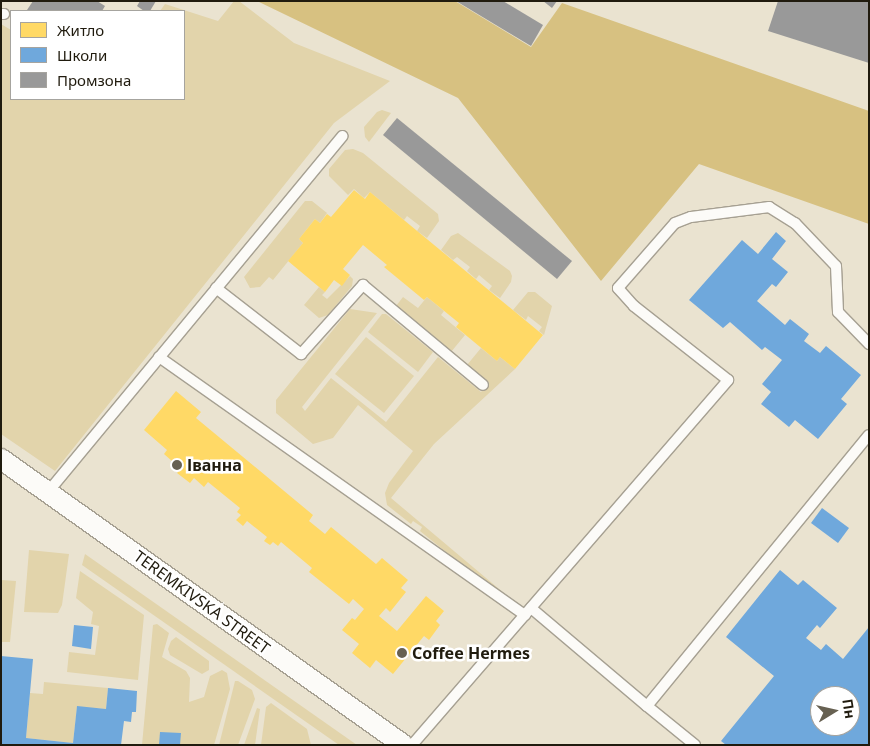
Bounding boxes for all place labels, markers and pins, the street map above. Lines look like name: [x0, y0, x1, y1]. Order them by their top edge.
place label: Іванна: [187, 455, 242, 475]
marker: Іванна: [171, 459, 183, 471]
place label: Coffee Hermes: [412, 643, 530, 663]
marker: Coffee Hermes: [396, 647, 408, 659]

